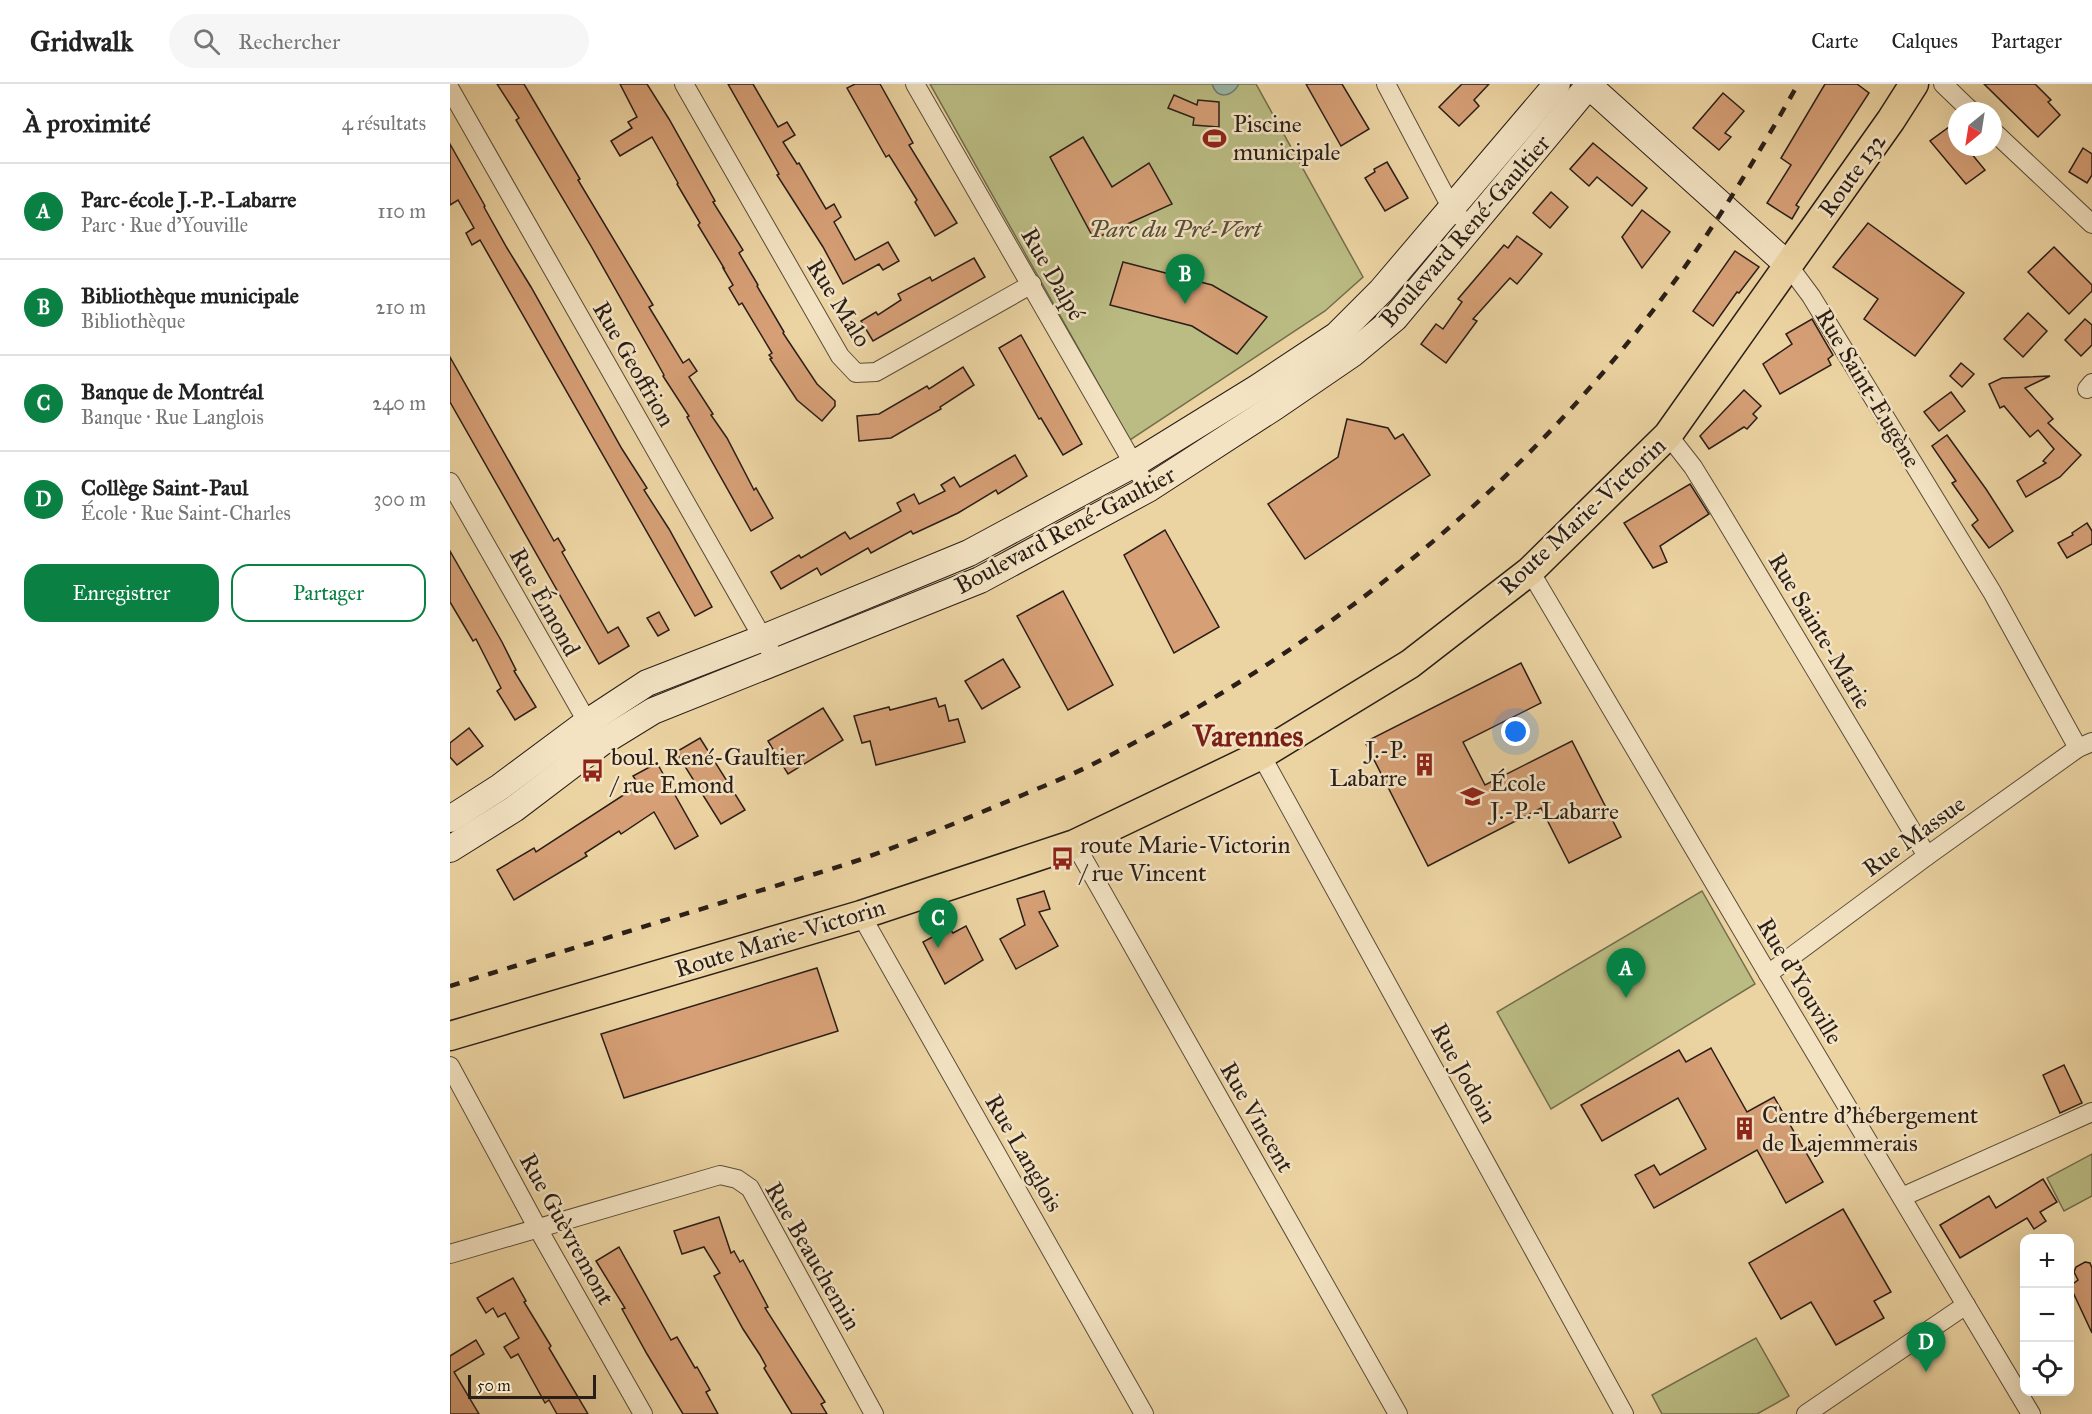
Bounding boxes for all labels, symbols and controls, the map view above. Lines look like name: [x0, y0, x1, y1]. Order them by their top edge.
search box: [169, 14, 589, 68]
text: Gridwalk: [30, 24, 133, 59]
icon: search: [190, 25, 223, 58]
text: Rechercher: [238, 28, 340, 55]
text: Carte: [1811, 28, 1858, 54]
text: Calques: [1891, 28, 1958, 54]
text: Partager: [1991, 28, 2062, 54]
north arrow: [1948, 102, 2002, 156]
text: À proximité: [24, 107, 150, 139]
place label: Piscine municipale: [1233, 109, 1341, 167]
text: 4 résultats: [342, 111, 426, 135]
sports icon: Piscine municipale: [1202, 125, 1228, 151]
street label: Route 132: [1812, 127, 1893, 223]
street label: Boulevard René-Gaultier: [1373, 129, 1557, 333]
text: Parc-école J.-P.-Labarre: [81, 186, 296, 213]
text: A: [37, 199, 50, 223]
text: 110 m: [378, 199, 426, 223]
text: Parc · Rue d'Youville: [81, 213, 248, 237]
park label: Parc du Pré-Vert: [1089, 214, 1263, 244]
street label: Rue Dalpé: [1014, 222, 1092, 326]
street label: Rue Malo: [800, 253, 878, 353]
pin: B: [1166, 254, 1204, 304]
text: Bibliothèque municipale: [81, 282, 299, 309]
text: B: [37, 295, 50, 319]
text: 210 m: [376, 295, 426, 319]
street label: Rue Geoffrion: [586, 296, 682, 432]
street label: Rue Saint-Eugène: [1809, 303, 1927, 473]
text: Bibliothèque: [81, 309, 185, 333]
text: Banque de Montréal: [81, 378, 264, 405]
text: C: [37, 391, 50, 415]
text: 240 m: [372, 391, 426, 415]
text: Banque · Rue Langlois: [81, 405, 264, 429]
street label: Route Marie-Victorin: [1492, 431, 1672, 601]
street label: Boulevard René-Gaultier: [950, 459, 1180, 601]
text: Collège Saint-Paul: [81, 474, 248, 501]
text: D: [36, 487, 51, 511]
text: 300 m: [374, 487, 426, 511]
text: École · Rue Saint-Charles: [81, 501, 291, 525]
street label: Rue Émond: [503, 543, 587, 661]
street label: Rue Sainte-Marie: [1762, 548, 1878, 714]
button: Enregistrer: [24, 564, 219, 622]
button: Partager: [231, 564, 426, 622]
your location: [1501, 717, 1530, 746]
district label: Varennes: [1192, 718, 1303, 754]
place label: J.-P. Labarre: [1330, 735, 1407, 793]
place label: boul. René-Gaultier / rue Emond: [609, 742, 805, 800]
building icon: J.-P. Labarre: [1412, 751, 1438, 777]
bus stop icon: boul. René-Gaultier / rue Emond: [580, 758, 606, 784]
place label: École J.-P.-Labarre: [1487, 768, 1619, 826]
school or university icon: École J.-P.-Labarre: [1459, 784, 1485, 810]
street label: Rue Massue: [1857, 789, 1971, 883]
place label: route Marie-Victorin / rue Vincent: [1078, 830, 1290, 888]
bus stop icon: route Marie-Victorin / rue Vincent: [1049, 846, 1075, 872]
street label: Route Marie-Victorin: [671, 892, 889, 984]
pin: C: [918, 898, 958, 948]
street label: Rue d'Youville: [1750, 912, 1850, 1050]
pin: A: [1606, 948, 1646, 998]
street label: Rue Jodoin: [1424, 1018, 1504, 1128]
street label: Rue Vincent: [1213, 1057, 1301, 1178]
street label: Rue Langlois: [978, 1089, 1070, 1217]
place label: Centre d'hébergement de Lajemmerais: [1762, 1100, 1979, 1158]
building icon: Centre d'hébergement de Lajemmerais: [1731, 1116, 1757, 1142]
street label: Rue Guèvremont: [513, 1148, 621, 1311]
street label: Rue Beauchemin: [758, 1176, 868, 1336]
map controls: [2020, 1234, 2074, 1396]
button: +: [2020, 1234, 2074, 1288]
button: −: [2020, 1288, 2074, 1342]
pin: D: [1906, 1322, 1946, 1372]
button: locate: [2020, 1342, 2074, 1396]
scale bar: [468, 1372, 596, 1400]
text: 50 m: [477, 1376, 511, 1395]

